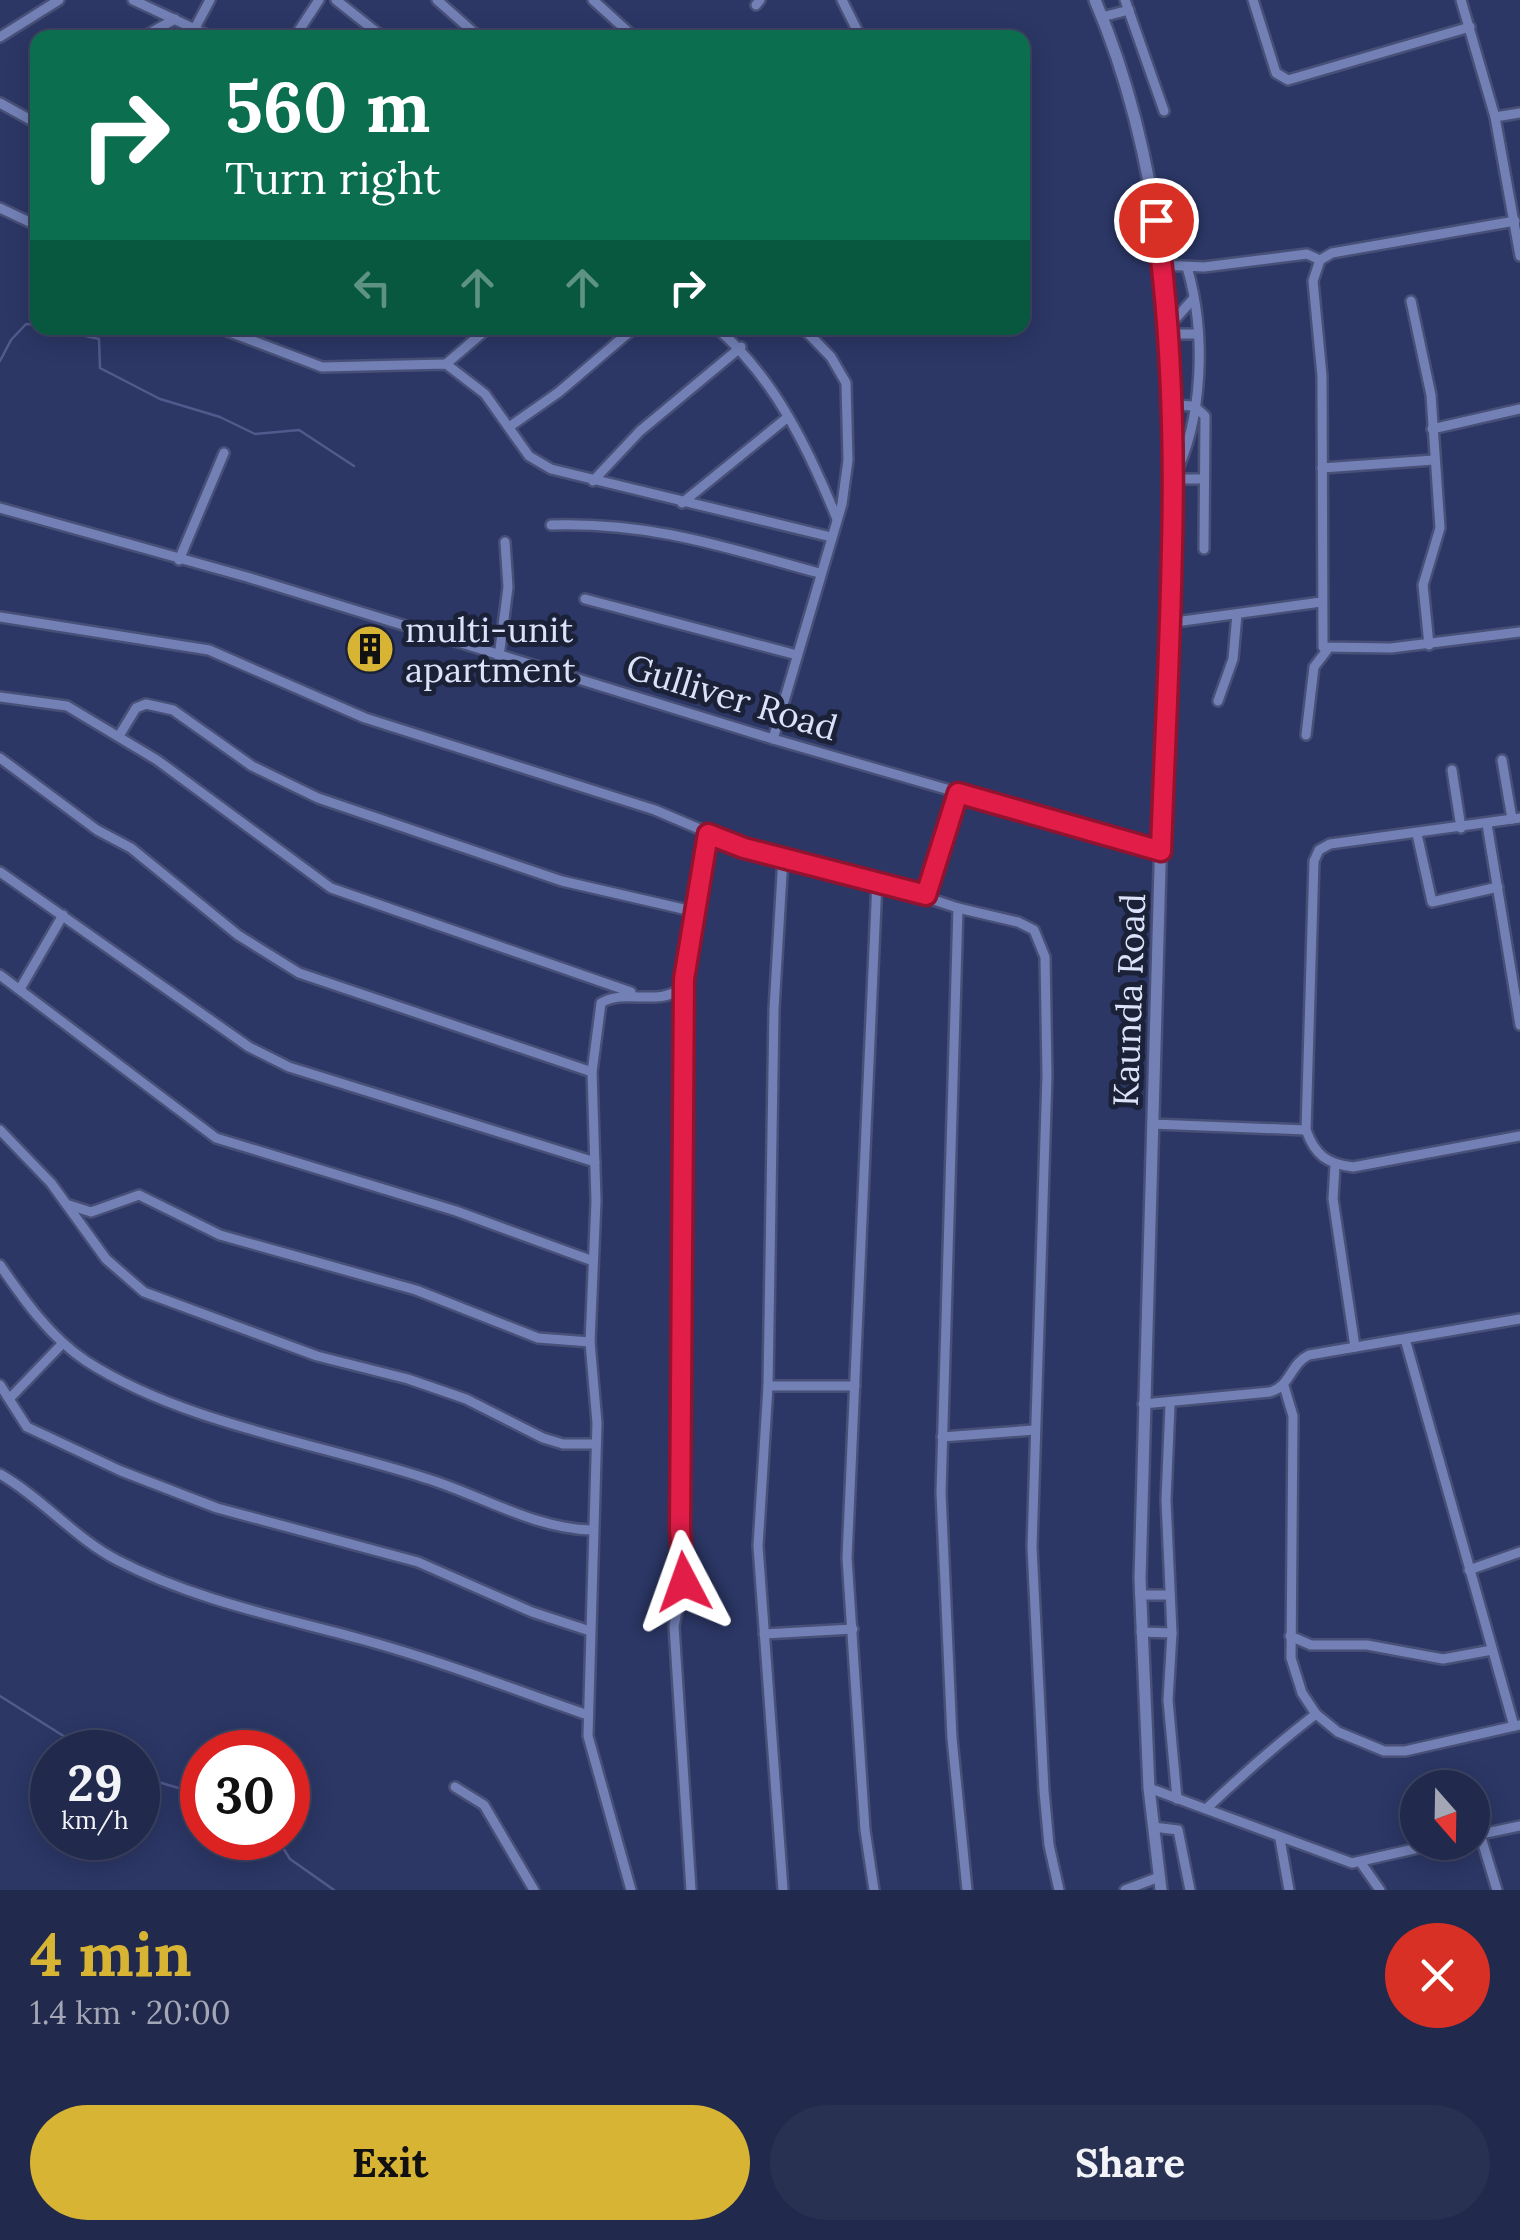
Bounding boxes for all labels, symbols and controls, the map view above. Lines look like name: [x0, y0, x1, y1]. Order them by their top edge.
text: 560 m: [225, 62, 430, 151]
icon: right: [60, 70, 190, 200]
text: Turn right: [225, 149, 441, 206]
pin: [1114, 178, 1199, 263]
icon: arrive: [1129, 193, 1184, 248]
icon: left: [345, 260, 400, 315]
icon: ahead: [450, 260, 505, 315]
icon: ahead: [555, 260, 610, 315]
icon: right: [660, 260, 715, 315]
place label: multi-unit apartment: [405, 607, 576, 692]
building icon: multi-unit apartment: [344, 623, 396, 675]
street label: Gulliver Road: [621, 644, 843, 750]
street label: Kaunda Road: [1103, 893, 1155, 1107]
position arrow: [632, 1530, 736, 1634]
speed limit sign: 30: [180, 1730, 310, 1860]
text: 29: [67, 1751, 123, 1815]
north arrow: [1400, 1770, 1490, 1860]
map controls: [1400, 1770, 1490, 1860]
text: km/h: [61, 1804, 129, 1836]
text: 4 min: [30, 1916, 192, 1992]
button: close: [1385, 1923, 1490, 2028]
text: 1.4 km · 20:00: [30, 1992, 231, 2033]
button: Exit: [30, 2105, 750, 2220]
button: Share: [770, 2105, 1490, 2220]

